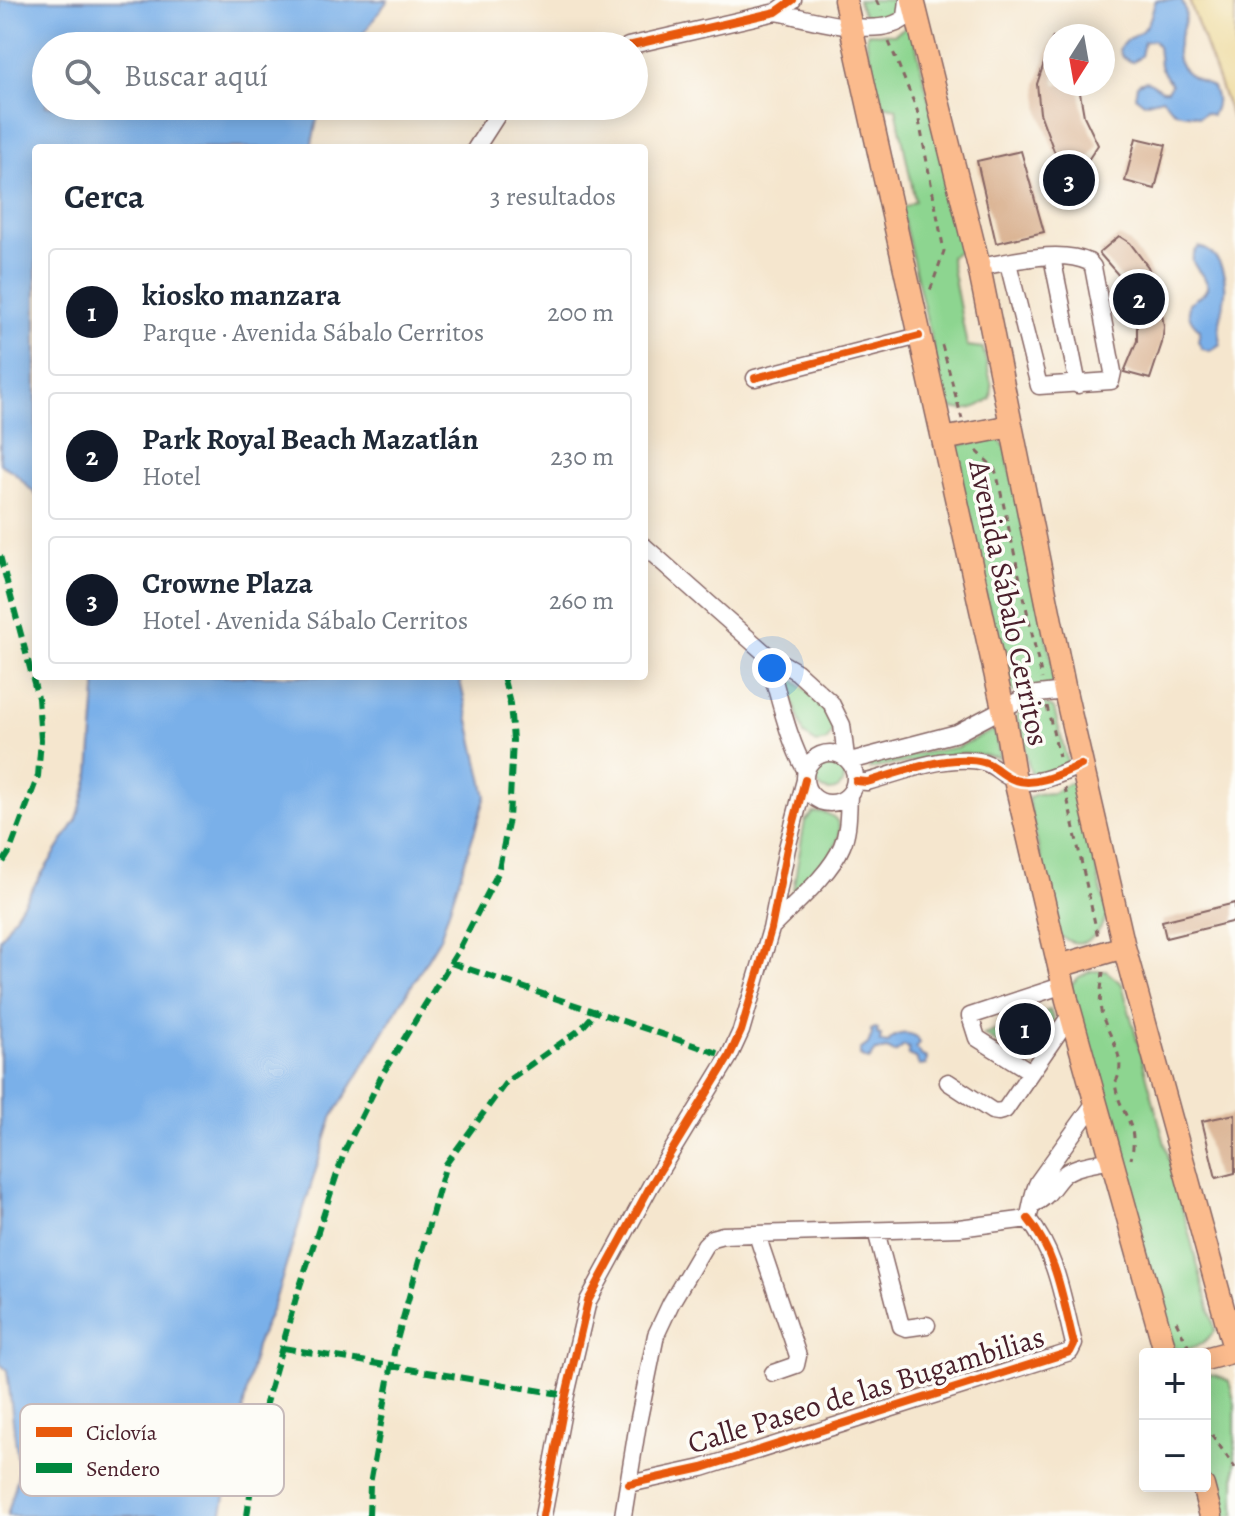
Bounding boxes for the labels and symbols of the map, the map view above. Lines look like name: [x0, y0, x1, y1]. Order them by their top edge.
north arrow: [1043, 24, 1115, 96]
pin: 3: [1043, 150, 1095, 210]
pin: 2: [1113, 269, 1165, 329]
street label: Avenida Sábalo Cerritos: [959, 456, 1059, 749]
your location: [752, 648, 792, 688]
pin: 1: [999, 999, 1051, 1059]
street label: Calle Paseo de las Bugambilias: [683, 1317, 1049, 1463]
legend: [20, 1404, 284, 1496]
text: Ciclovía: [86, 1418, 158, 1448]
text: Sendero: [86, 1454, 160, 1484]

